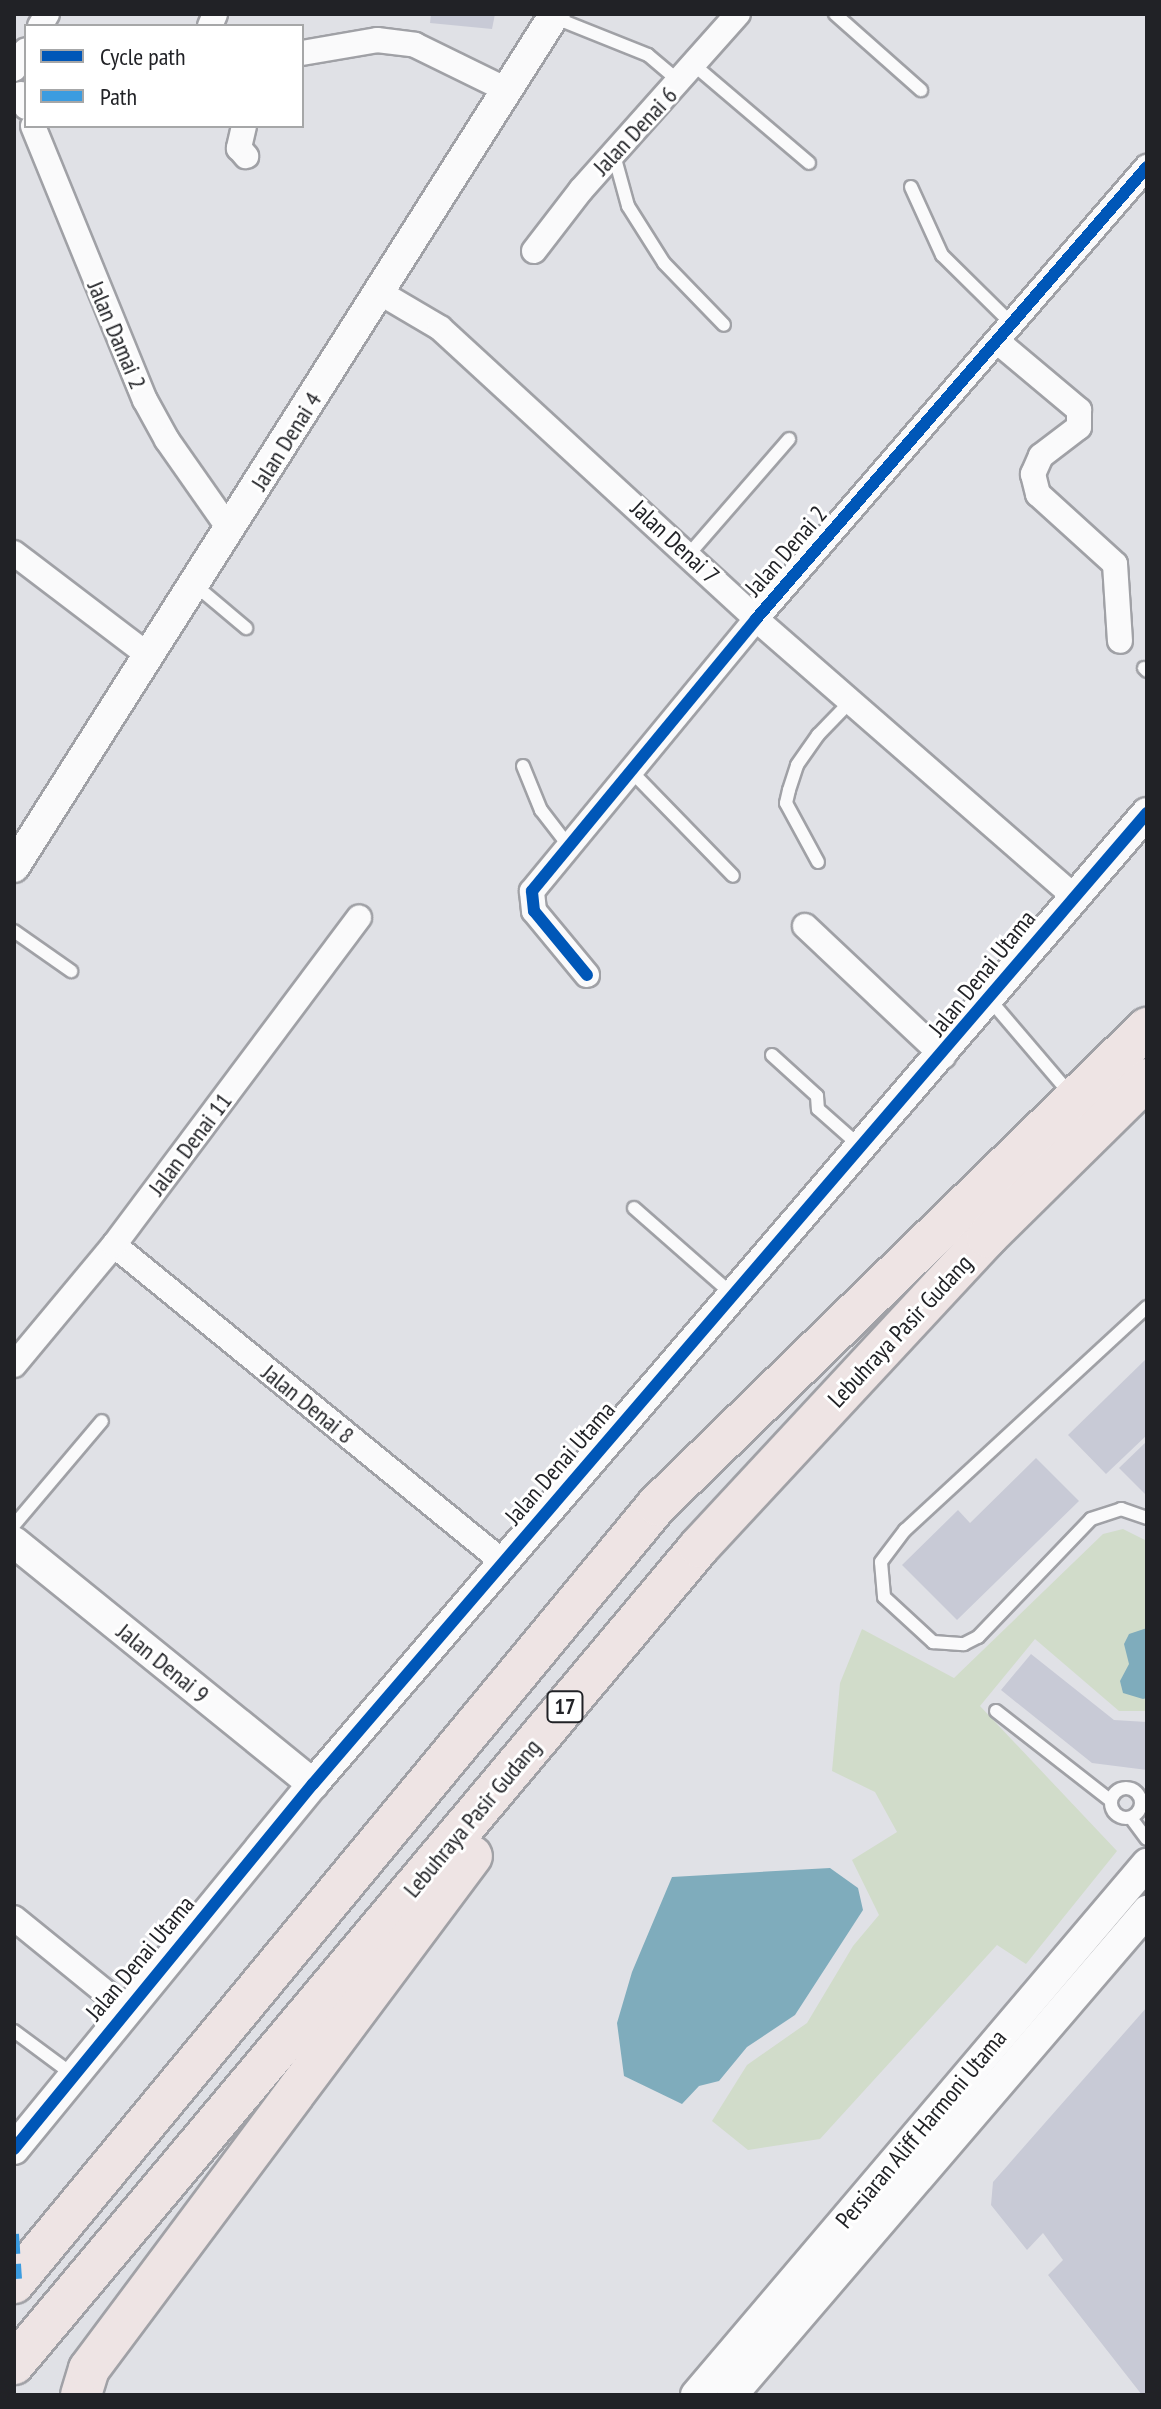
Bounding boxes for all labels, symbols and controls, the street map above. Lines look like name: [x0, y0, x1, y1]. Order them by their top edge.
legend: [24, 24, 304, 128]
text: Cycle path: [100, 41, 186, 72]
text: Path: [100, 81, 137, 112]
street label: Jalan Denai 6: [587, 81, 683, 181]
street label: Jalan Damai 2: [81, 277, 153, 393]
street label: Jalan Denai 4: [245, 387, 327, 495]
street label: Jalan Denai 7: [625, 494, 725, 590]
street label: Jalan Denai 2: [739, 500, 833, 602]
street label: Jalan Denai Utama: [923, 904, 1041, 1042]
street label: Jalan Denai 11: [142, 1087, 238, 1201]
street label: Lebuhraya Pasir Gudang: [822, 1249, 978, 1413]
street label: Jalan Denai 8: [256, 1358, 360, 1450]
street label: Jalan Denai Utama: [499, 1396, 621, 1530]
street label: Jalan Denai 9: [111, 1617, 215, 1709]
road number: 17: [545, 1689, 585, 1725]
street label: Lebuhraya Pasir Gudang: [397, 1733, 547, 1903]
street label: Jalan Denai Utama: [80, 1890, 200, 2026]
street label: Persiaran Aliff Harmoni Utama: [829, 2024, 1013, 2234]

